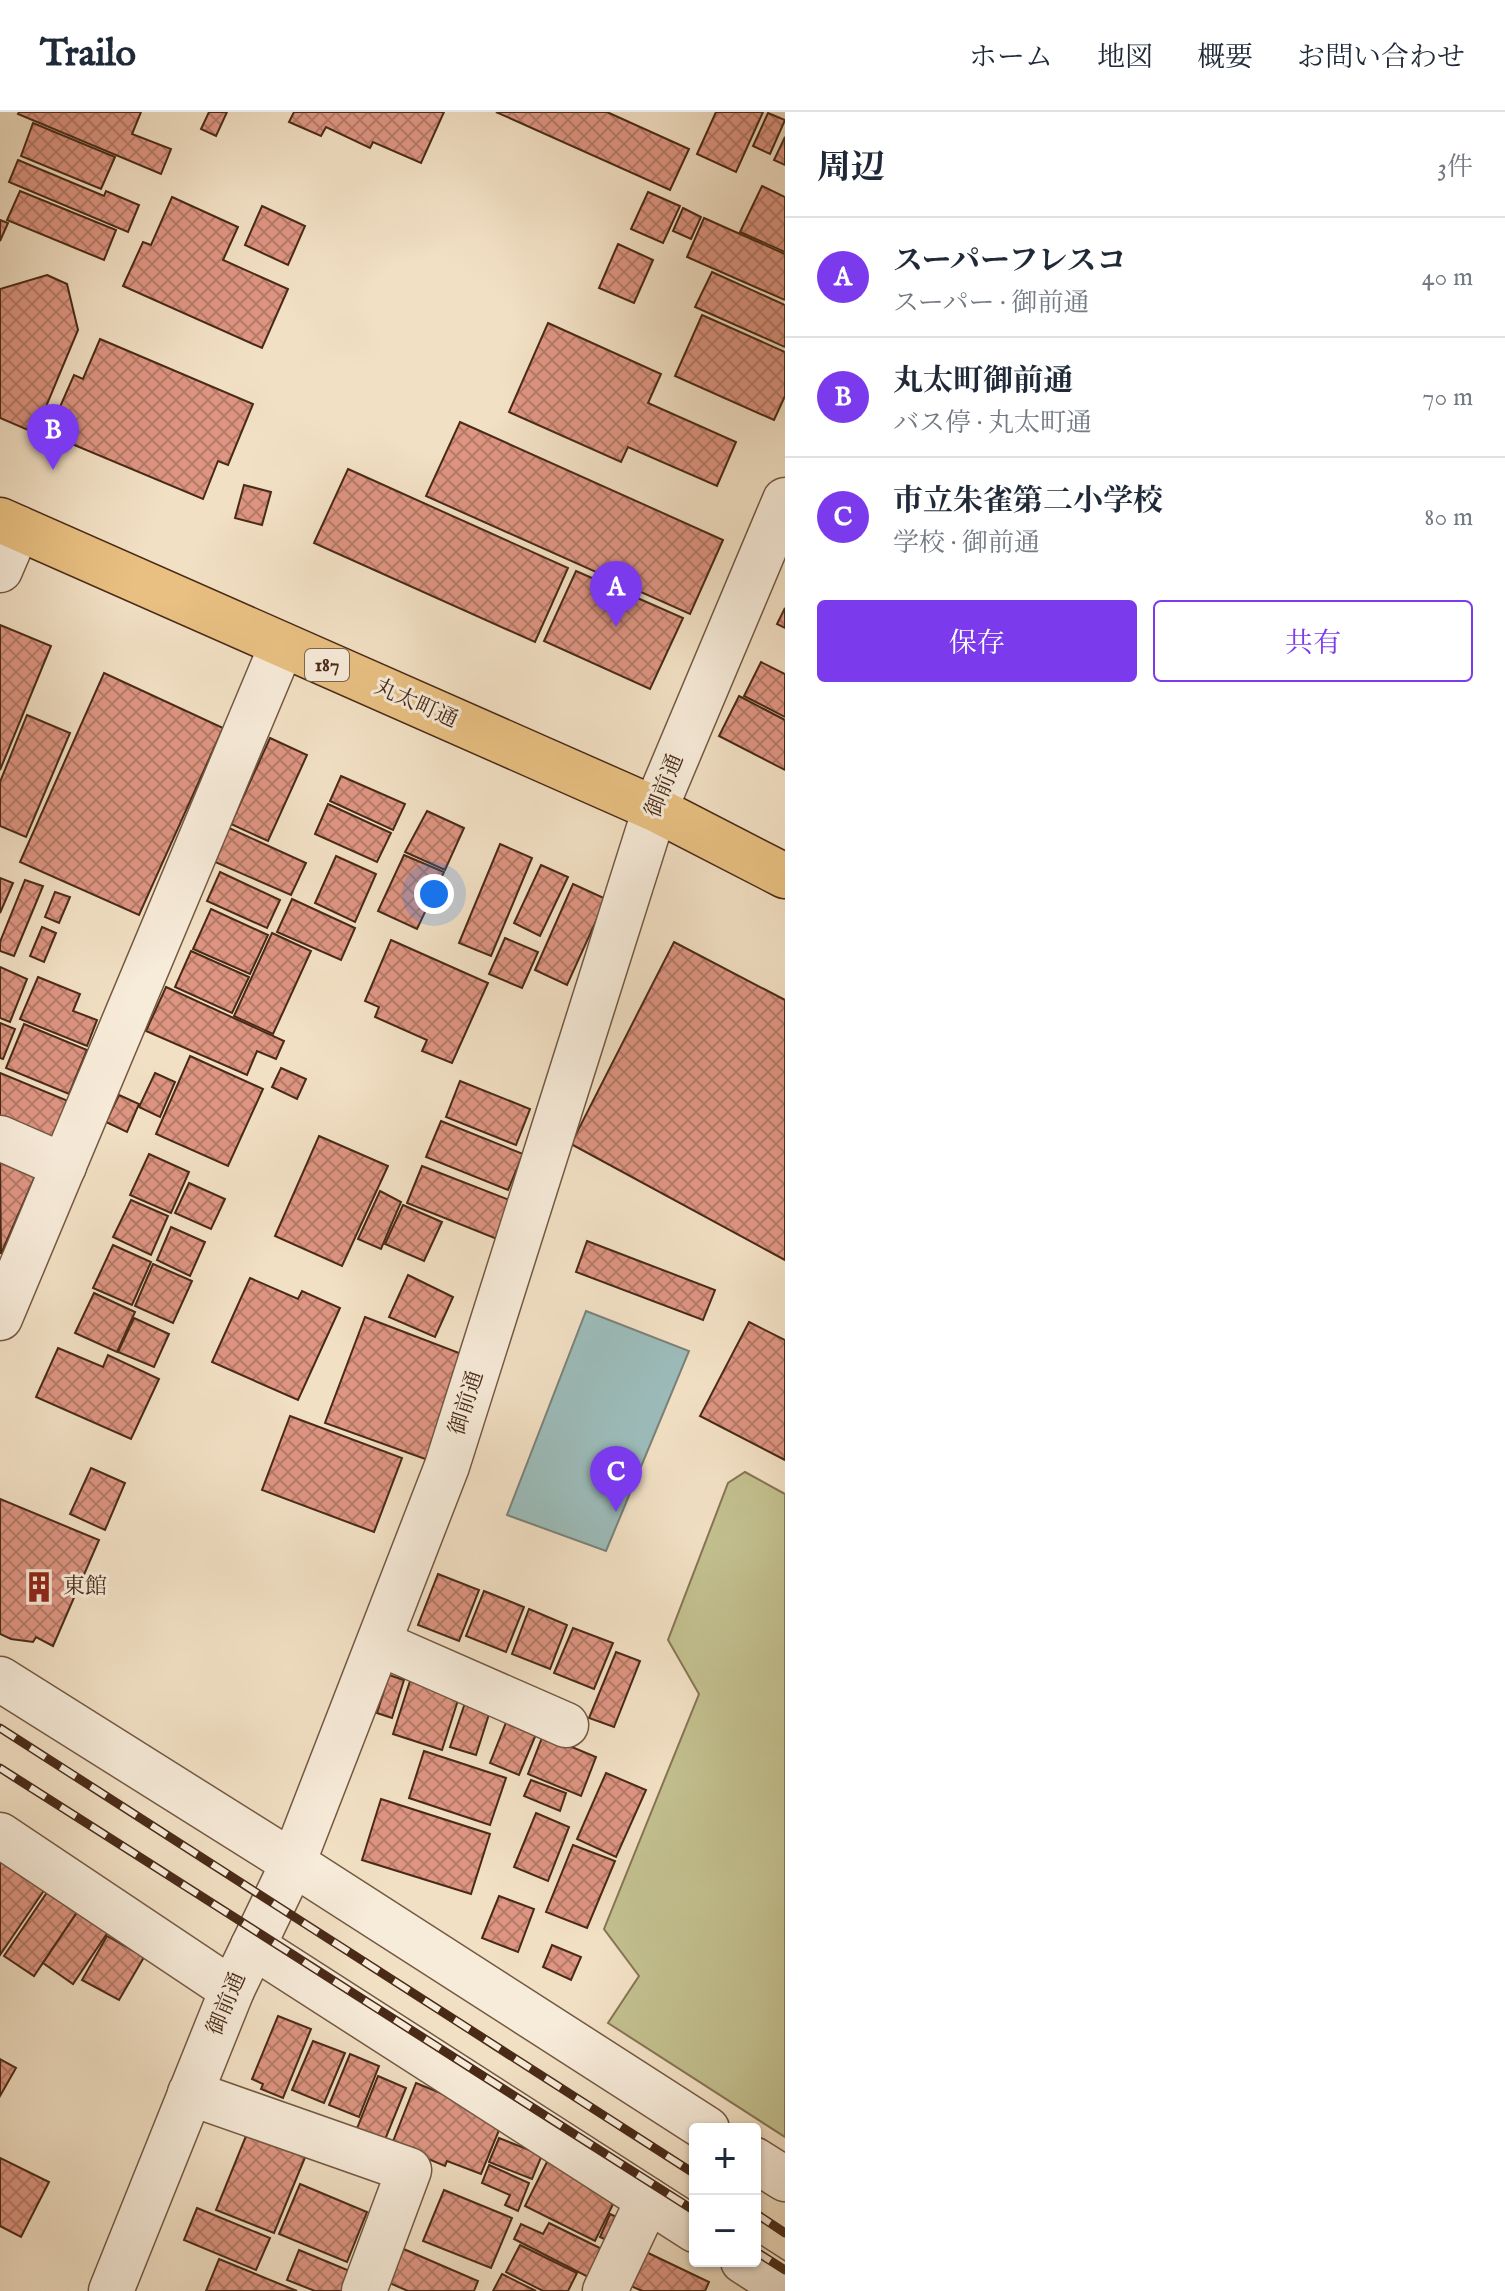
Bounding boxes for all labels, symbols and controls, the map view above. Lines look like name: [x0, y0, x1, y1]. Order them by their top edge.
text: Trailo: [40, 31, 136, 79]
text: ホーム: [969, 41, 1053, 76]
text: 地図: [1097, 41, 1153, 76]
text: 概要: [1197, 41, 1253, 76]
text: お問い合わせ: [1297, 41, 1465, 76]
text: 周辺: [817, 147, 885, 190]
text: 3件: [1437, 151, 1473, 184]
text: スーパーフレスコ: [893, 243, 1126, 281]
text: A: [834, 261, 852, 294]
text: 40 m: [1422, 261, 1473, 294]
text: スーパー · 御前通: [893, 287, 1090, 320]
text: 丸太町御前通: [893, 363, 1073, 401]
text: B: [834, 381, 852, 414]
text: 70 m: [1422, 381, 1473, 414]
pin: B: [27, 404, 79, 470]
text: バス停 · 丸太町通: [893, 407, 1092, 440]
text: 市立朱雀第二小学校: [893, 483, 1163, 521]
text: C: [834, 501, 852, 534]
text: 80 m: [1424, 501, 1473, 534]
text: 学校 · 御前通: [893, 527, 1040, 560]
pin: A: [590, 561, 642, 627]
button: 保存: [817, 600, 1137, 682]
button: 共有: [1153, 600, 1473, 682]
road number: 187: [305, 649, 349, 681]
street label: 丸太町通: [370, 673, 462, 735]
street label: 御前通: [640, 750, 690, 822]
your location: [414, 874, 454, 914]
street label: 御前通: [443, 1367, 491, 1439]
pin: C: [590, 1446, 642, 1512]
building icon: 東館: [22, 1570, 56, 1604]
place label: 東館: [63, 1573, 107, 1601]
street label: 御前通: [201, 1968, 253, 2040]
map controls: [689, 2123, 761, 2267]
button: +: [689, 2123, 761, 2195]
button: −: [689, 2195, 761, 2267]

